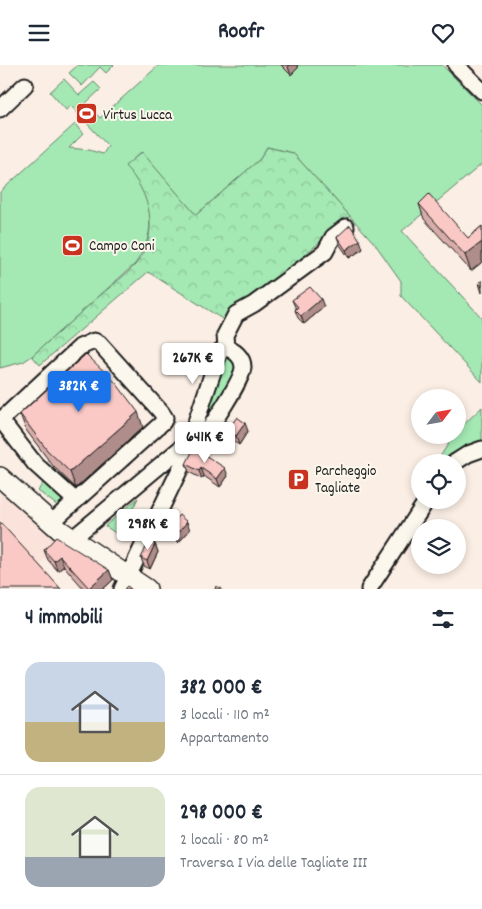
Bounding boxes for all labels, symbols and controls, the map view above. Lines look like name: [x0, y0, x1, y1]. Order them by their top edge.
text: Roofr: [218, 17, 264, 48]
icon: menu: [25, 19, 53, 47]
icon: heart: [429, 19, 457, 47]
sports icon: Virtus Lucca: [75, 102, 99, 126]
place label: Virtus Lucca: [103, 105, 173, 127]
sports icon: Campo Coni: [61, 233, 85, 257]
place label: Campo Coni: [89, 236, 155, 258]
pin: 267K €: [152, 343, 234, 385]
text: 267K €: [173, 347, 213, 370]
pin: 382K €: [38, 371, 120, 413]
text: 382K €: [59, 375, 99, 398]
north arrow: [411, 389, 466, 444]
map controls: [411, 389, 466, 574]
pin: 641K €: [164, 421, 246, 464]
text: 641K €: [186, 426, 224, 449]
button: locate: [411, 454, 466, 509]
place label: Parcheggio Tagliate: [315, 461, 377, 500]
parking icon: Parcheggio Tagliate: [287, 467, 311, 491]
pin: 298K €: [107, 509, 189, 551]
text: 298K €: [128, 513, 168, 536]
button: layers: [411, 519, 466, 574]
text: 4 immobili: [25, 604, 102, 634]
icon: filters: [429, 605, 457, 633]
text: 382 000 €: [180, 674, 263, 704]
icon: home: [65, 682, 125, 742]
text: 3 locali · 110 m²: [180, 704, 270, 727]
text: Appartamento: [180, 727, 269, 750]
text: 298 000 €: [180, 799, 263, 829]
icon: home: [65, 807, 125, 867]
text: 2 locali · 80 m²: [180, 829, 269, 852]
text: Traversa I Via delle Tagliate III: [180, 852, 367, 875]

